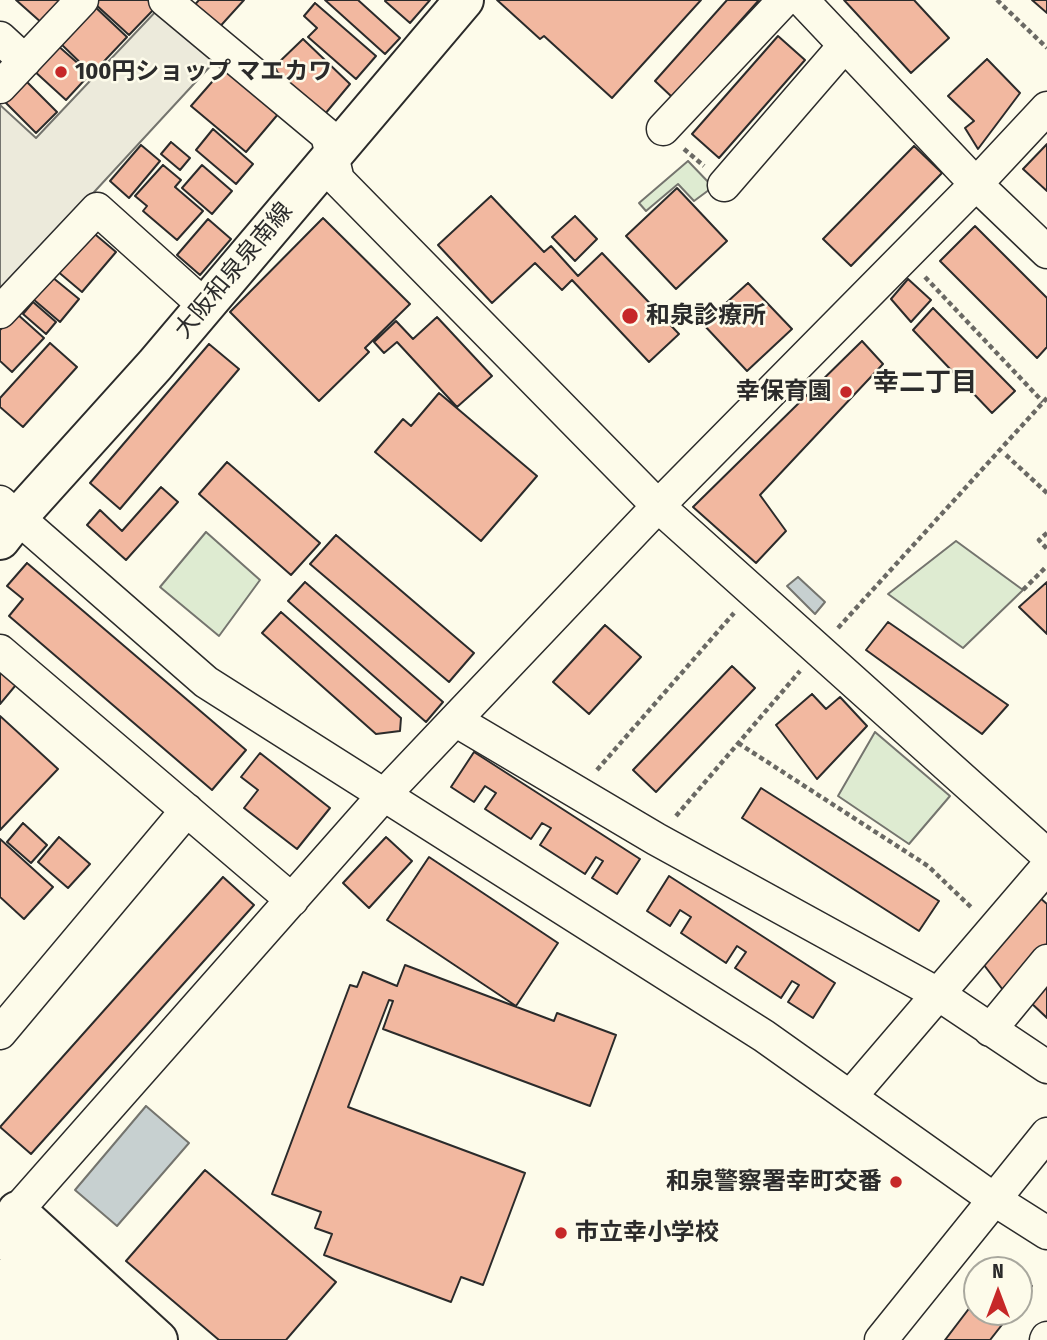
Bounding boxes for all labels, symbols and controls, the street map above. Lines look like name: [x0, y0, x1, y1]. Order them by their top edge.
place label: 100円ショップ マエカワ: [75, 58, 332, 86]
marker: 100円ショップ マエカワ: [53, 64, 69, 80]
street label: 大阪和泉泉南線: [169, 197, 299, 345]
place label: 和泉診療所: [646, 302, 766, 330]
marker: 和泉診療所: [620, 306, 640, 326]
district label: 幸二丁目: [873, 368, 977, 400]
place label: 幸保育園: [736, 378, 832, 406]
marker: 幸保育園: [838, 384, 854, 400]
place label: 和泉警察署幸町交番: [666, 1168, 882, 1196]
marker: 和泉警察署幸町交番: [888, 1174, 904, 1190]
place label: 市立幸小学校: [575, 1219, 719, 1247]
marker: 市立幸小学校: [553, 1225, 569, 1241]
north arrow: [963, 1256, 1033, 1326]
text: N: [992, 1260, 1004, 1283]

